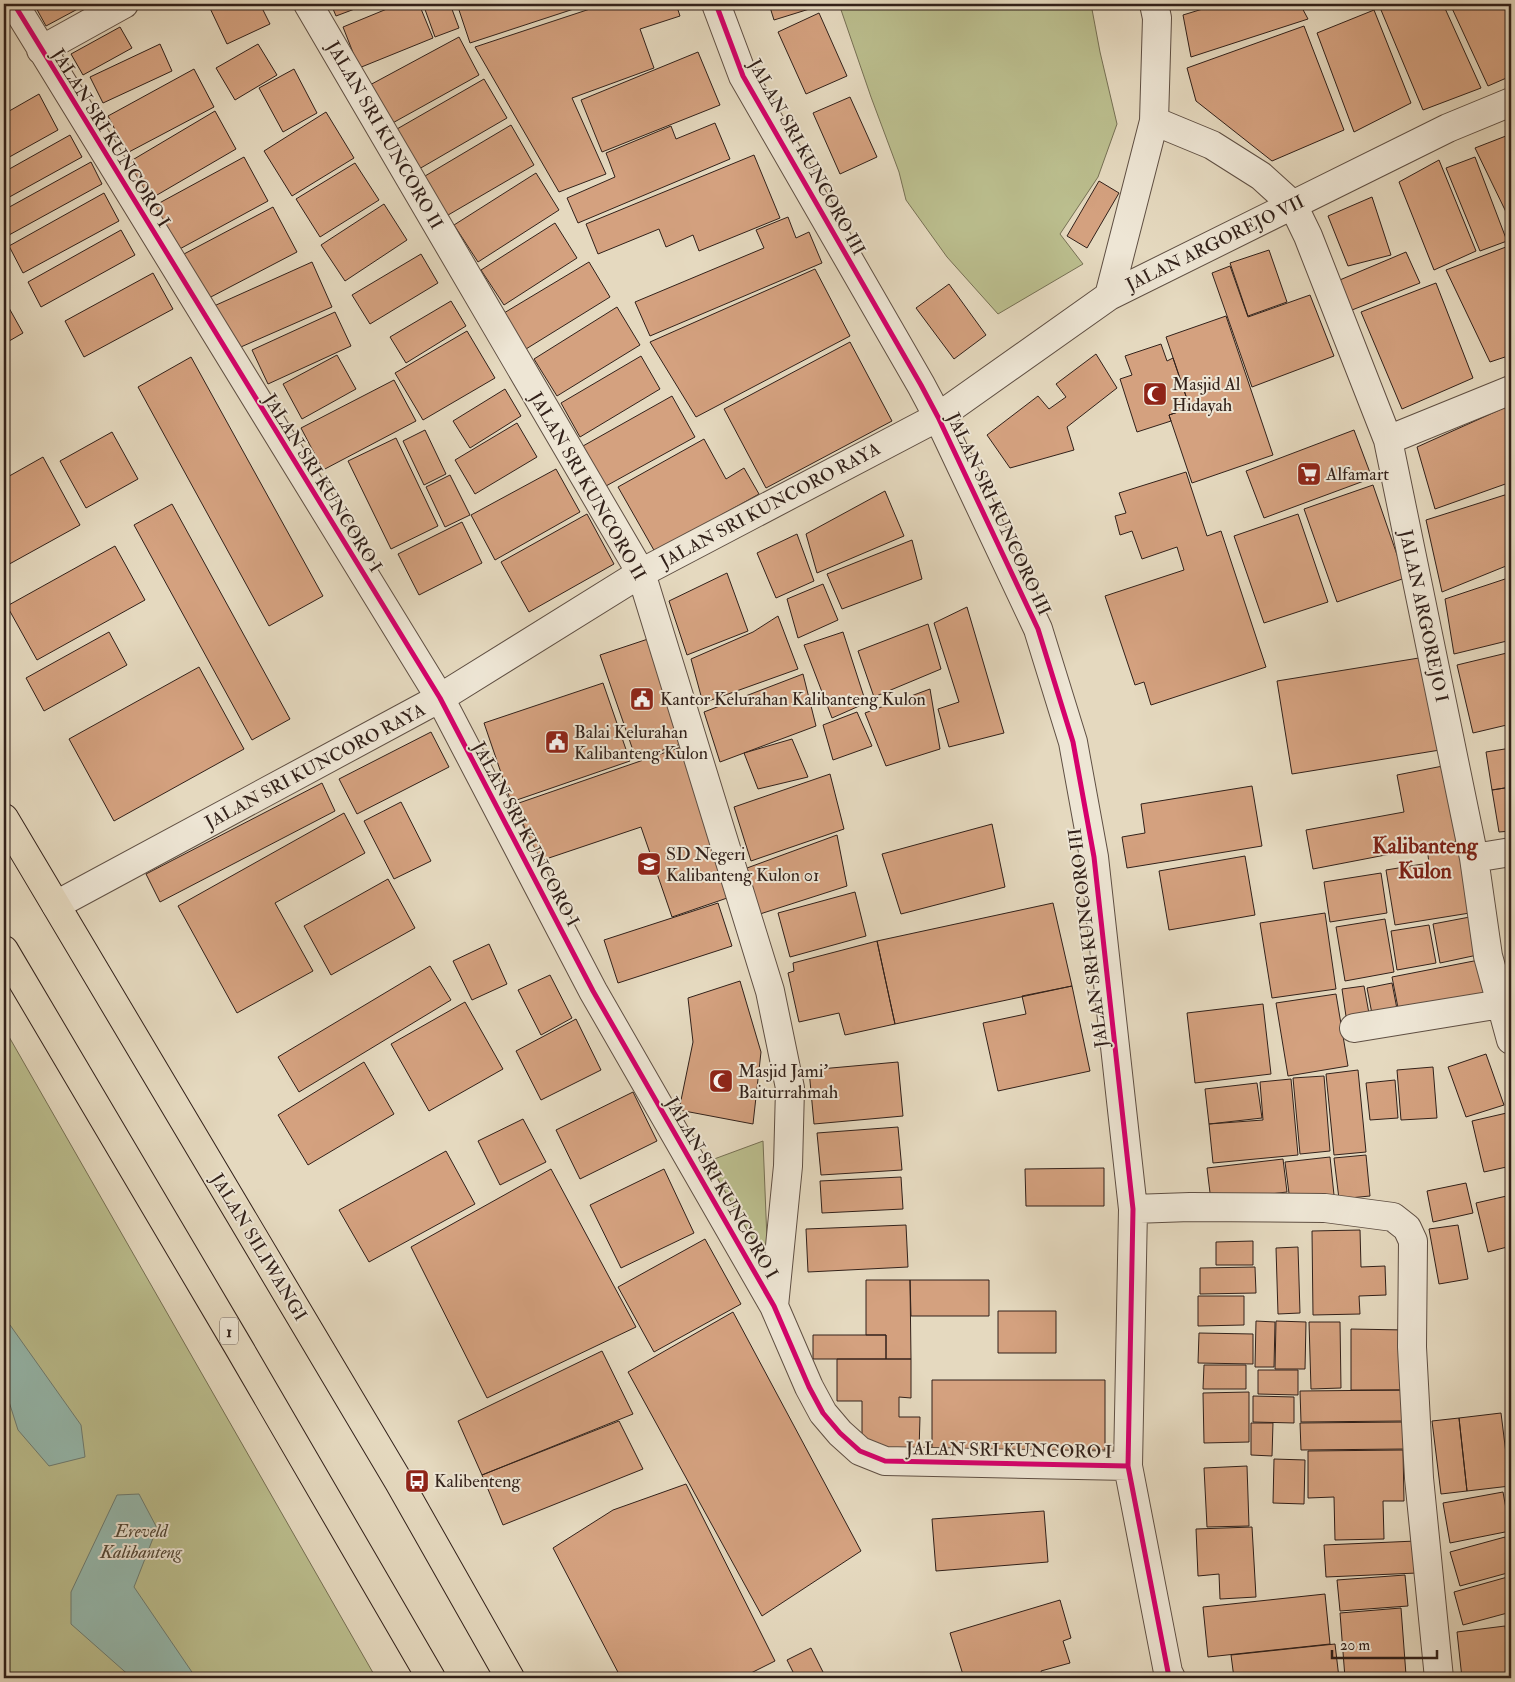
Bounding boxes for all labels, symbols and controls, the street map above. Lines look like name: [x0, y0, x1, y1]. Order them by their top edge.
street label: JALAN SRI KUNCORO II: [321, 36, 448, 234]
street label: JALAN SRI KUNCORO I: [46, 44, 175, 232]
street label: JALAN SRI KUNCORO III: [742, 54, 870, 259]
street label: JALAN ARGOREJO VII: [1121, 190, 1308, 297]
place label: Masjid Al Hidayah: [1172, 373, 1241, 417]
mosque icon: Masjid Al Hidayah: [1142, 381, 1168, 407]
street label: JALAN SRI KUNCORO II: [524, 387, 651, 585]
street label: JALAN SRI KUNCORO I: [258, 389, 387, 577]
street label: JALAN SRI KUNCORO III: [941, 408, 1056, 619]
street label: JALAN SRI KUNCORO RAYA: [655, 437, 885, 574]
supermarket icon: Alfamart: [1296, 461, 1322, 487]
place label: Alfamart: [1325, 463, 1389, 486]
street label: JALAN ARGOREJO I: [1394, 527, 1453, 704]
public building icon: Kantor Kelurahan Kalibanteng Kulon: [629, 686, 655, 712]
place label: Kantor Kelurahan Kalibanteng Kulon: [660, 688, 926, 711]
street label: JALAN SRI KUNCORO RAYA: [200, 698, 430, 835]
place label: Balai Kelurahan Kalibanteng Kulon: [574, 721, 708, 765]
public building icon: Balai Kelurahan Kalibanteng Kulon: [544, 729, 570, 755]
street label: JALAN SRI KUNCORO I: [466, 737, 584, 931]
street label: JALAN SRI KUNCORO III: [1064, 827, 1114, 1050]
district label: Kalibanteng Kulon: [1372, 832, 1479, 885]
place label: SD Negeri Kalibanteng Kulon 01: [666, 843, 819, 887]
school or university icon: SD Negeri Kalibanteng Kulon 01: [636, 851, 662, 877]
place label: Masjid Jami' Baiturrahmah: [738, 1060, 839, 1104]
mosque icon: Masjid Jami' Baiturrahmah: [708, 1068, 734, 1094]
street label: JALAN SRI KUNCORO I: [659, 1092, 783, 1283]
street label: JALAN SILIWANGI: [205, 1168, 312, 1325]
road number: 1: [220, 1318, 238, 1344]
street label: JALAN SRI KUNCORO I: [905, 1437, 1112, 1464]
bus stop icon: Kalibenteng: [404, 1468, 430, 1494]
place label: Kalibenteng: [434, 1470, 521, 1493]
park label: Ereveld Kalibanteng: [99, 1520, 183, 1564]
scale bar: [1332, 1627, 1438, 1659]
text: 20 m: [1340, 1636, 1370, 1655]

